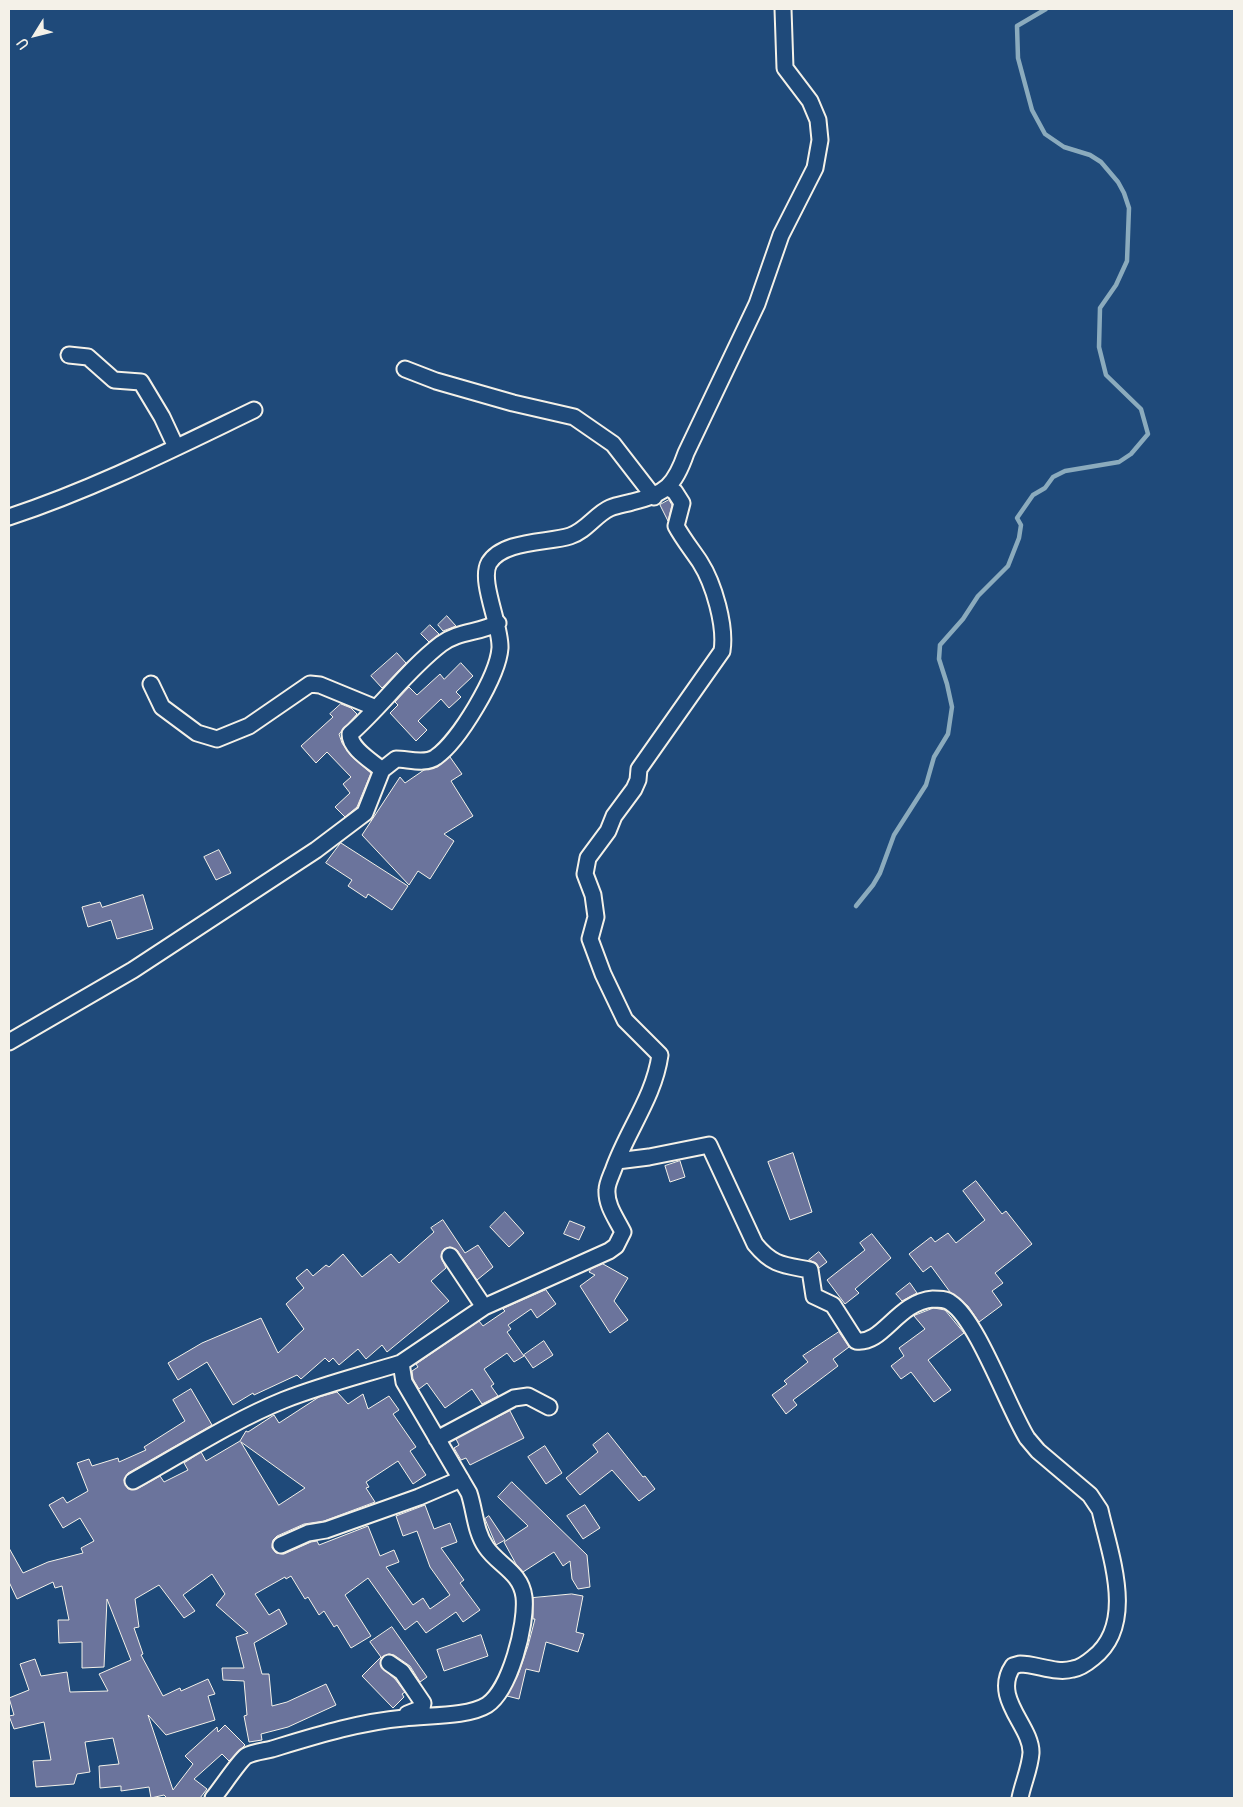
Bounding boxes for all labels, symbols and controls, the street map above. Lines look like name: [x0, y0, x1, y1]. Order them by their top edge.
north arrow: [10, 10, 60, 60]
text: U: [13, 35, 33, 53]

